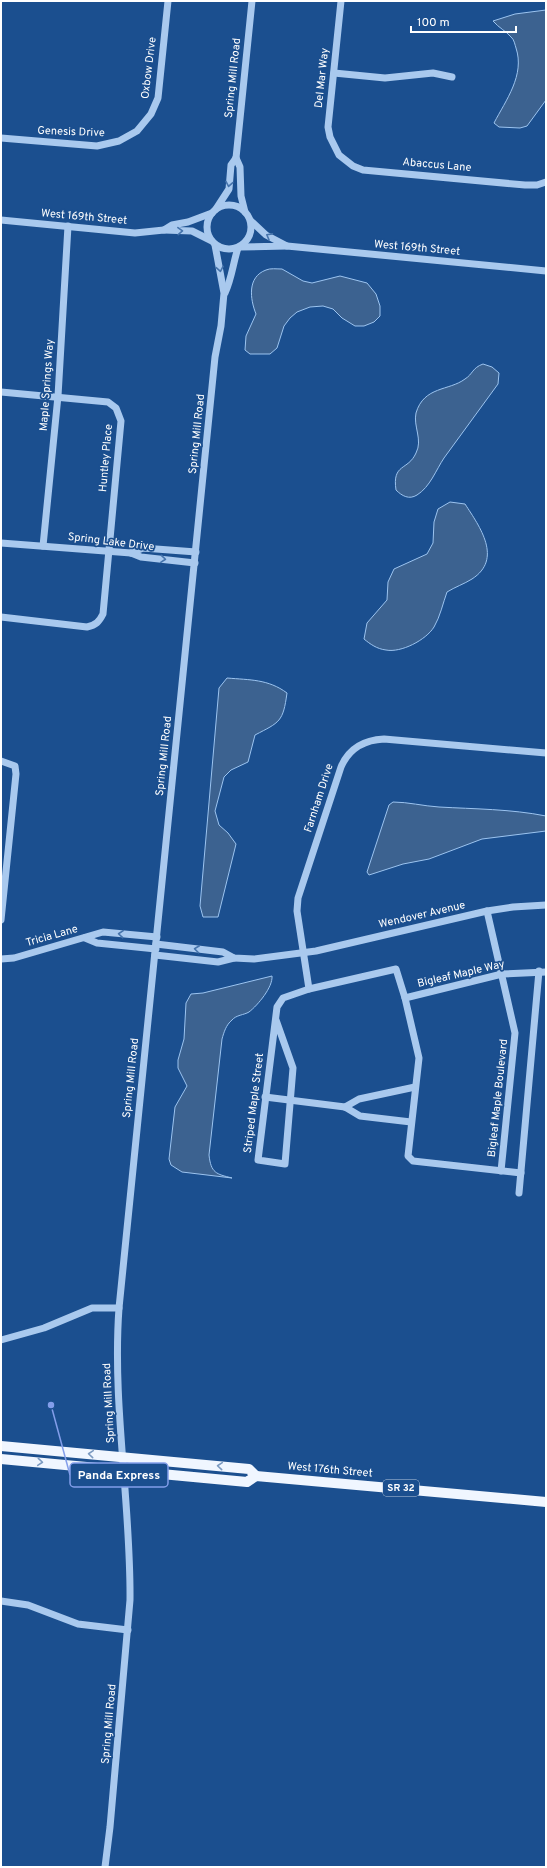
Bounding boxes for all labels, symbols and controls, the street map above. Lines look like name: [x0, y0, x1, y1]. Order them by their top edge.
scale bar: [411, 8, 516, 34]
text: 100 m: [417, 15, 450, 31]
street label: Oxbow Drive: [138, 36, 160, 100]
street label: Spring Mill Road: [222, 37, 244, 119]
street label: Del Mar Way: [312, 47, 332, 109]
street label: Genesis Drive: [37, 124, 105, 140]
street label: Abaccus Lane: [402, 155, 472, 175]
one-way arrow: [225, 181, 234, 187]
street label: West 169th Street: [40, 206, 128, 228]
one-way arrow: [177, 227, 183, 235]
one-way arrow: [266, 234, 273, 241]
street label: West 169th Street: [373, 237, 461, 259]
one-way arrow: [216, 266, 224, 272]
street label: Maple Springs Way: [37, 338, 57, 432]
street label: Spring Mill Road: [186, 393, 208, 475]
street label: Huntley Place: [96, 423, 116, 493]
street label: Spring Lake Drive: [67, 530, 155, 554]
one-way arrow: [160, 555, 166, 564]
street label: Spring Mill Road: [153, 715, 175, 797]
street label: Farnham Drive: [301, 762, 337, 834]
street label: Wendover Avenue: [377, 898, 467, 932]
street label: Tricia Lane: [24, 922, 80, 950]
one-way arrow: [118, 929, 124, 938]
one-way arrow: [194, 944, 200, 953]
street label: Bigleaf Maple Way: [416, 957, 506, 991]
street label: Spring Mill Road: [120, 1037, 142, 1119]
street label: Bigleaf Maple Boulevard: [485, 1038, 511, 1158]
street label: Striped Maple Street: [241, 1052, 267, 1154]
street label: Spring Mill Road: [100, 1363, 118, 1443]
one-way arrow: [88, 1450, 94, 1459]
one-way arrow: [37, 1458, 43, 1467]
street label: West 176th Street: [287, 1459, 373, 1481]
one-way arrow: [217, 1462, 223, 1471]
callout: Panda Express: [70, 1463, 168, 1487]
text: Panda Express: [78, 1468, 160, 1484]
road number: SR 32: [383, 1480, 419, 1496]
street label: Spring Mill Road: [99, 1683, 119, 1765]

